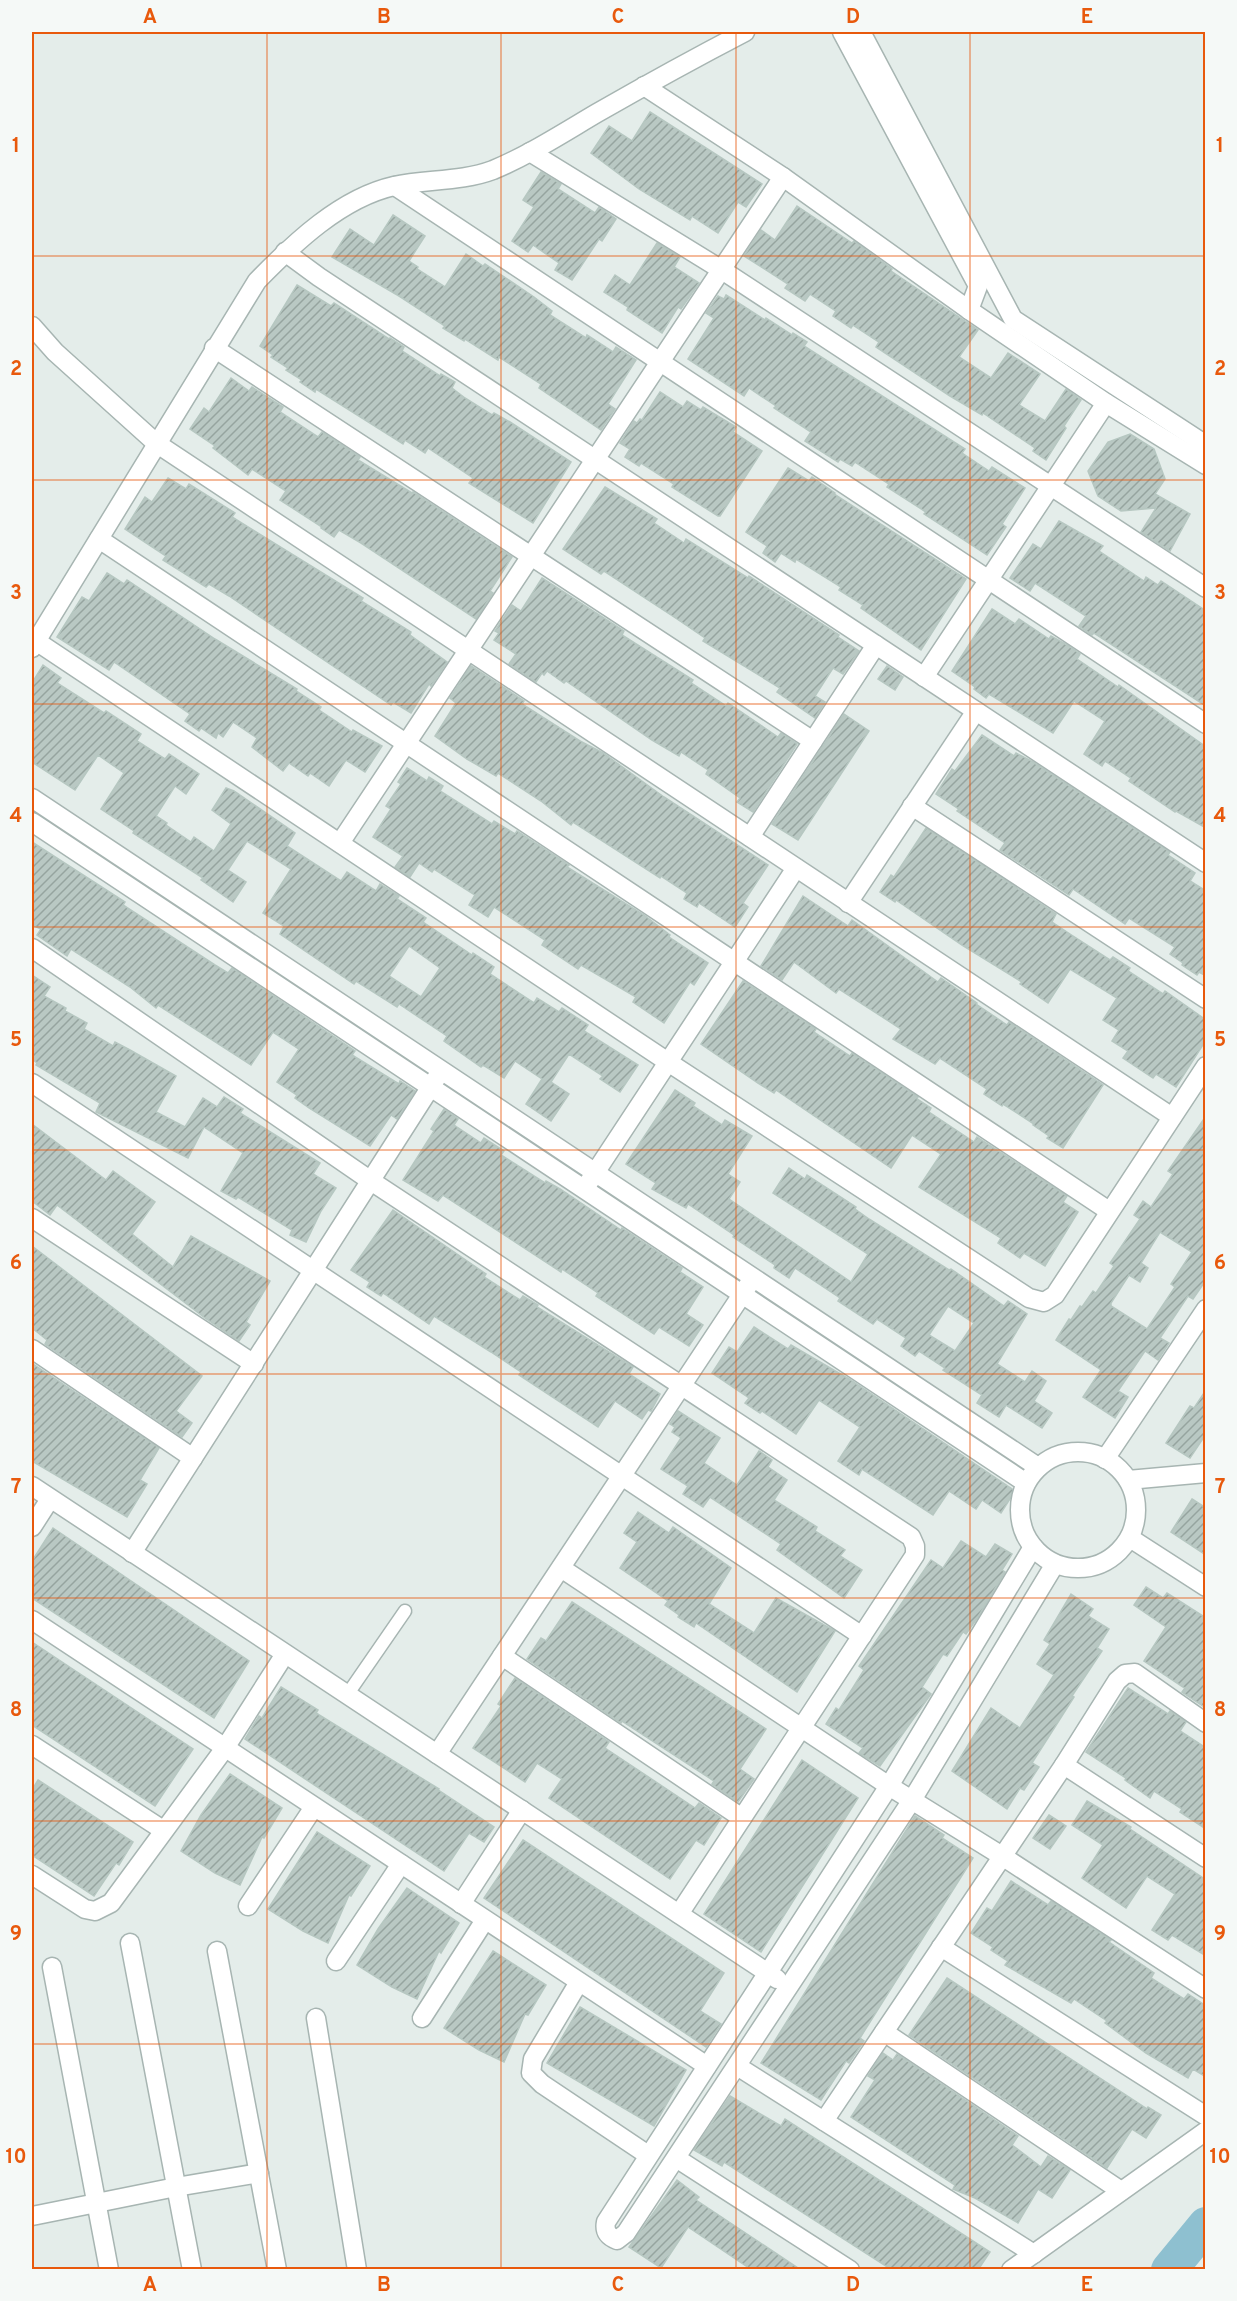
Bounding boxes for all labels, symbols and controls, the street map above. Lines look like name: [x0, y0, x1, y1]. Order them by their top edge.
text: A: [143, 5, 157, 31]
text: B: [377, 5, 391, 31]
text: C: [612, 5, 624, 31]
text: D: [846, 5, 860, 31]
text: E: [1081, 5, 1093, 31]
text: 1: [12, 134, 20, 160]
text: 1: [1216, 134, 1224, 160]
text: 2: [10, 357, 22, 383]
text: 2: [1214, 357, 1226, 383]
text: 3: [10, 581, 22, 607]
text: 3: [1214, 581, 1226, 607]
text: 4: [10, 804, 22, 830]
text: 4: [1214, 804, 1226, 830]
text: 5: [10, 1028, 22, 1054]
text: 5: [1214, 1028, 1226, 1054]
text: 6: [10, 1251, 22, 1277]
text: 6: [1214, 1251, 1226, 1277]
text: 7: [11, 1475, 21, 1501]
text: 7: [1215, 1475, 1225, 1501]
text: 8: [10, 1698, 22, 1724]
text: 8: [1214, 1698, 1226, 1724]
text: 9: [10, 1922, 22, 1948]
text: 9: [1214, 1922, 1226, 1948]
text: 10: [5, 2145, 27, 2171]
text: 10: [1209, 2145, 1231, 2171]
text: A: [143, 2273, 157, 2299]
text: B: [377, 2273, 391, 2299]
text: C: [612, 2273, 624, 2299]
text: D: [846, 2273, 860, 2299]
text: E: [1081, 2273, 1093, 2299]

